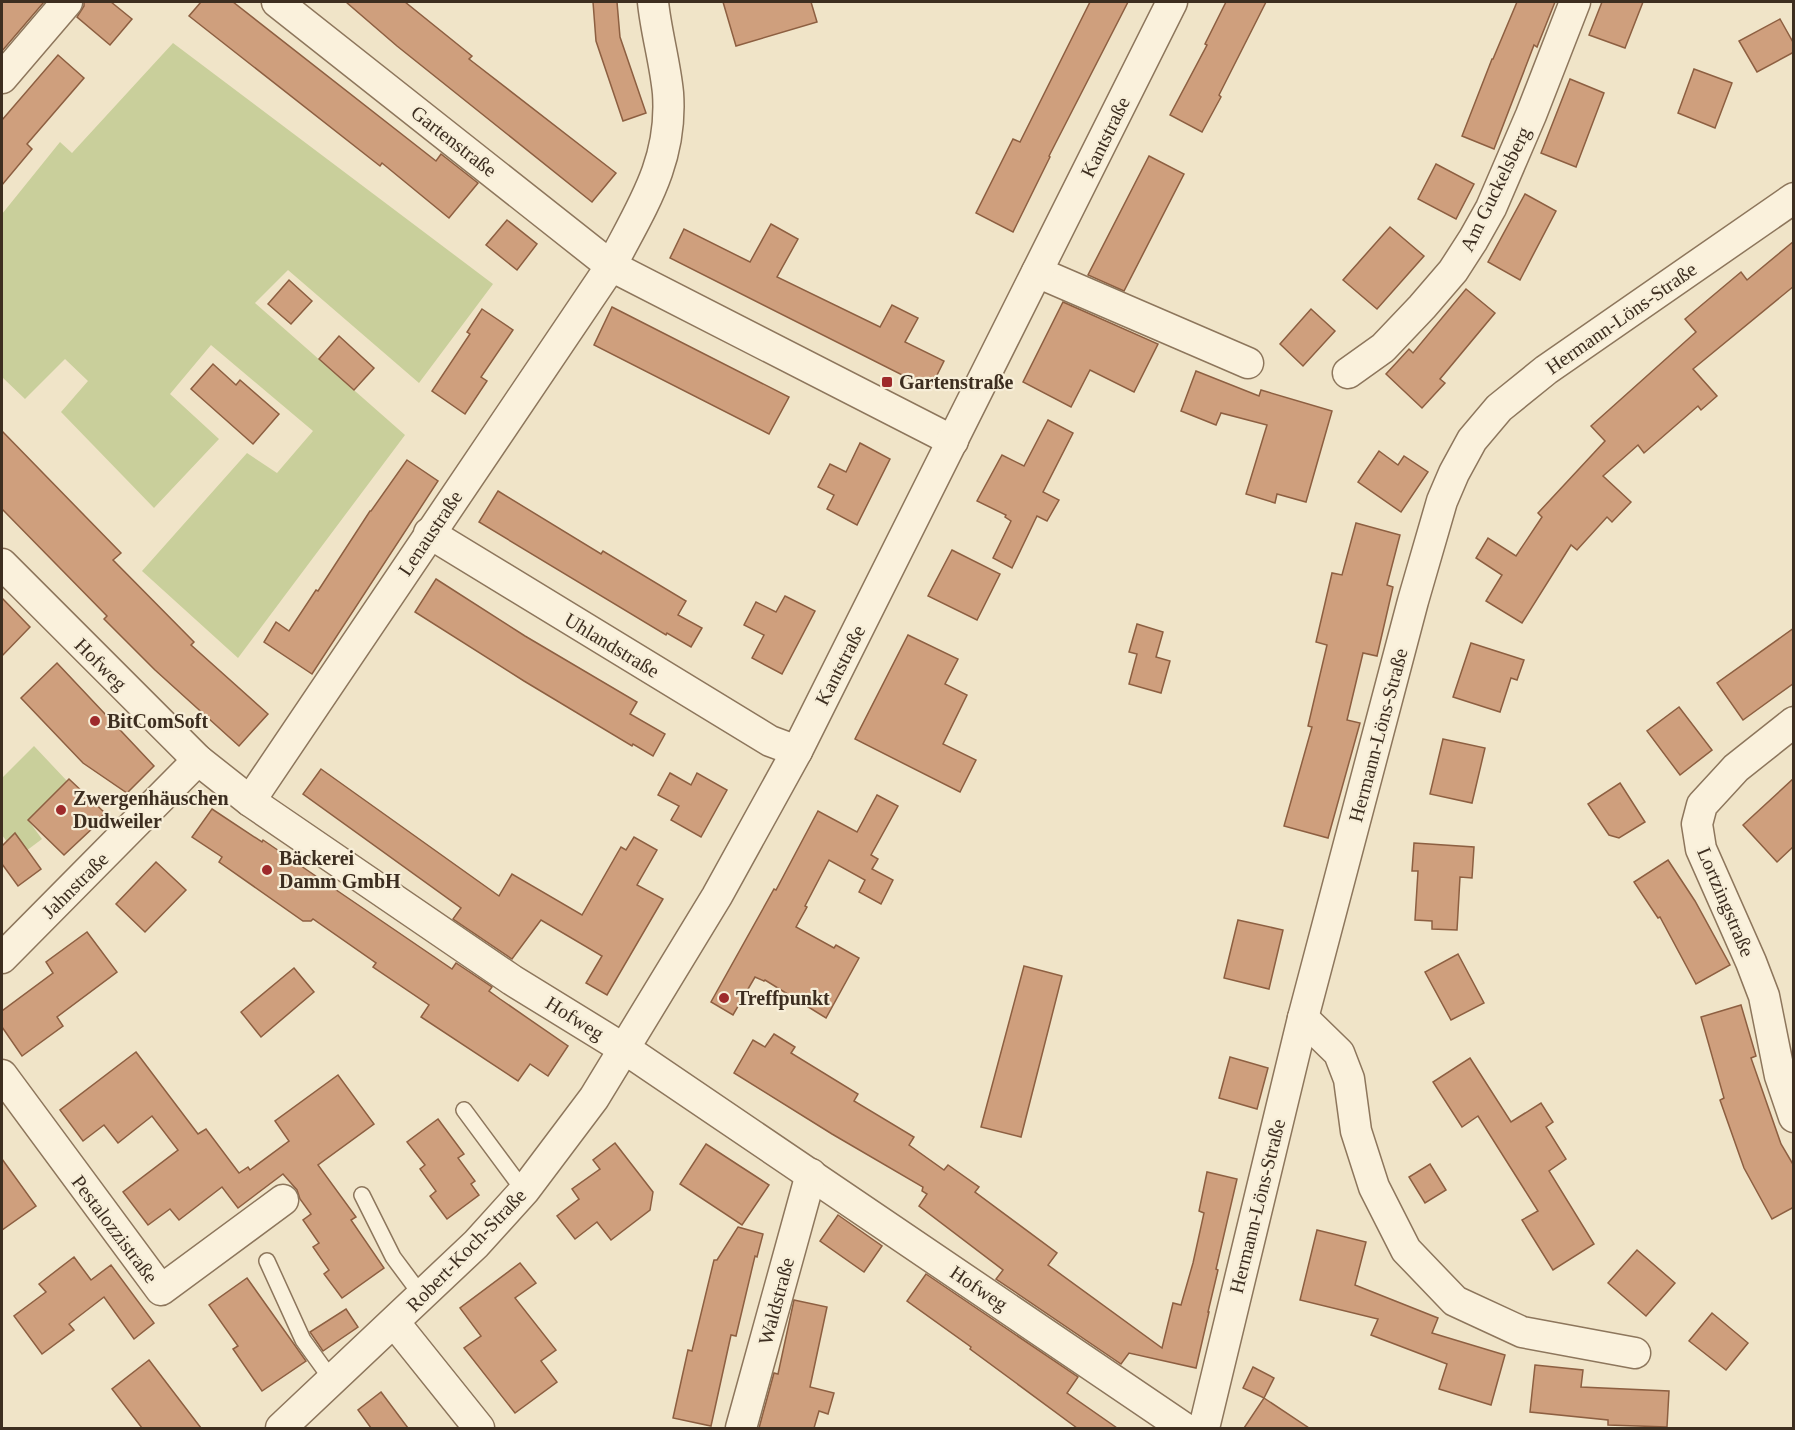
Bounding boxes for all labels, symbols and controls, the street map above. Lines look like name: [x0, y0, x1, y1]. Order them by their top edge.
street label: Kantstraße: [1076, 93, 1134, 181]
street label: Gartenstraße: [407, 101, 501, 181]
street label: Am Guckelsberg: [1455, 123, 1536, 255]
street label: Hermann-Löns-Straße: [1541, 258, 1701, 378]
place label: Gartenstraße: [899, 371, 1014, 393]
marker: Gartenstraße: [880, 375, 894, 389]
street label: Lenaustraße: [394, 486, 467, 580]
street label: Uhlandstraße: [561, 608, 663, 682]
street label: Kantstraße: [811, 621, 870, 709]
street label: Hofweg: [70, 633, 132, 695]
street label: Hermann-Löns-Straße: [1344, 646, 1412, 824]
place label: BitComSoft: [107, 710, 208, 732]
marker: BitComSoft: [88, 714, 102, 728]
place label: Zwergenhäuschen Dudweiler: [73, 787, 229, 832]
marker: Zwergenhäuschen Dudweiler: [54, 803, 68, 817]
street label: Lortzingstraße: [1692, 844, 1759, 960]
street label: Jahnstraße: [37, 847, 113, 923]
place label: Bäckerei Damm GmbH: [279, 847, 401, 892]
marker: Bäckerei Damm GmbH: [260, 863, 274, 877]
place label: Treffpunkt: [736, 987, 830, 1010]
marker: Treffpunkt: [717, 991, 731, 1005]
street label: Hofweg: [541, 992, 608, 1045]
street label: Hermann-Löns-Straße: [1225, 1116, 1289, 1295]
street label: Pestalozzistraße: [67, 1171, 163, 1287]
street label: Robert-Koch-Straße: [402, 1184, 530, 1316]
street label: Waldstraße: [754, 1255, 798, 1347]
street label: Hofweg: [946, 1261, 1012, 1316]

